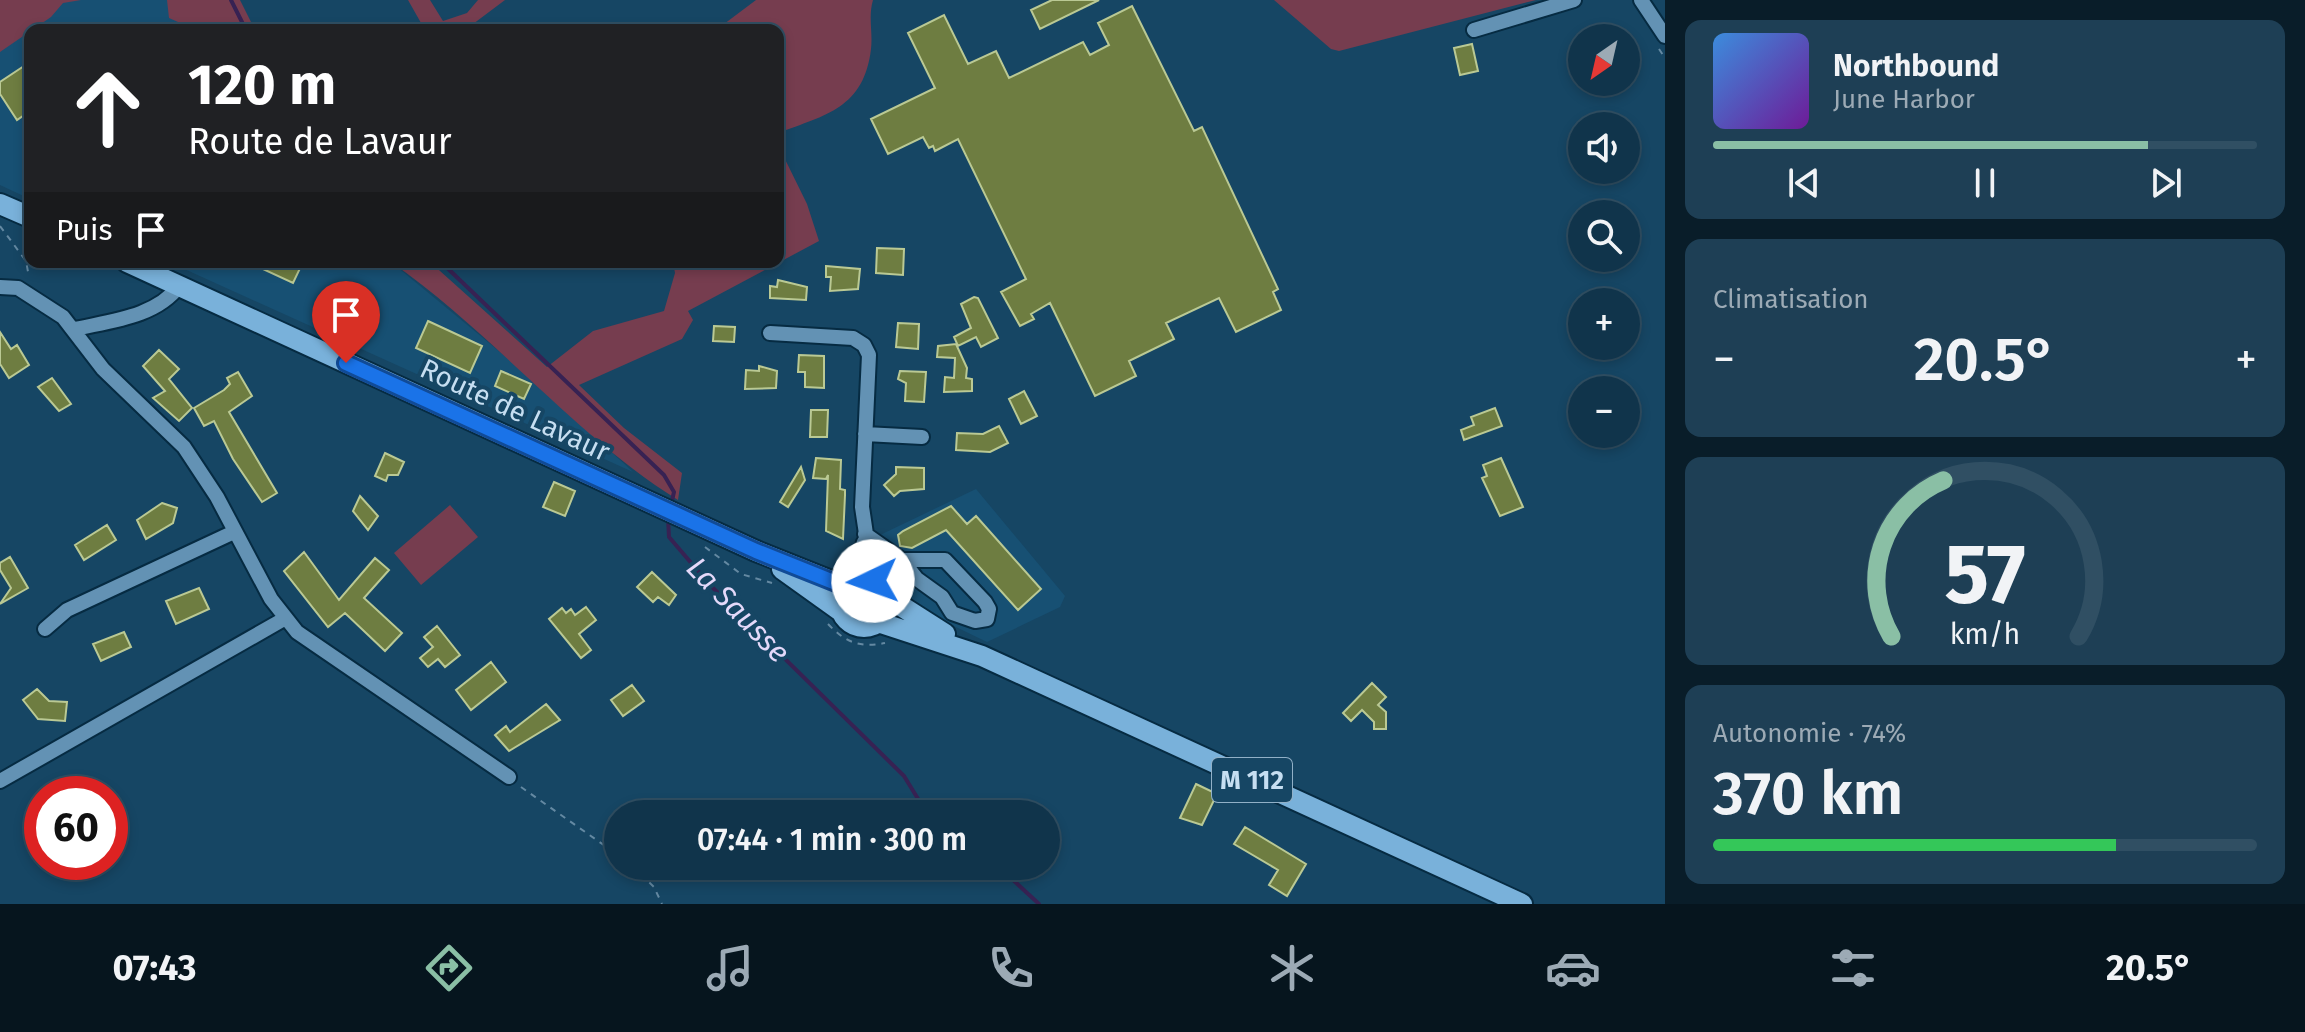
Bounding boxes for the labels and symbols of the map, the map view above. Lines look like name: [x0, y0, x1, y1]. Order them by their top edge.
north arrow: [1568, 24, 1640, 96]
pin: [312, 281, 380, 363]
street label: Route de Lavaur: [415, 352, 615, 468]
position arrow: [831, 539, 915, 623]
water label: La Sausse: [679, 550, 797, 670]
road number: M 112: [1212, 758, 1292, 802]
speed limit sign: 60: [24, 776, 128, 880]

